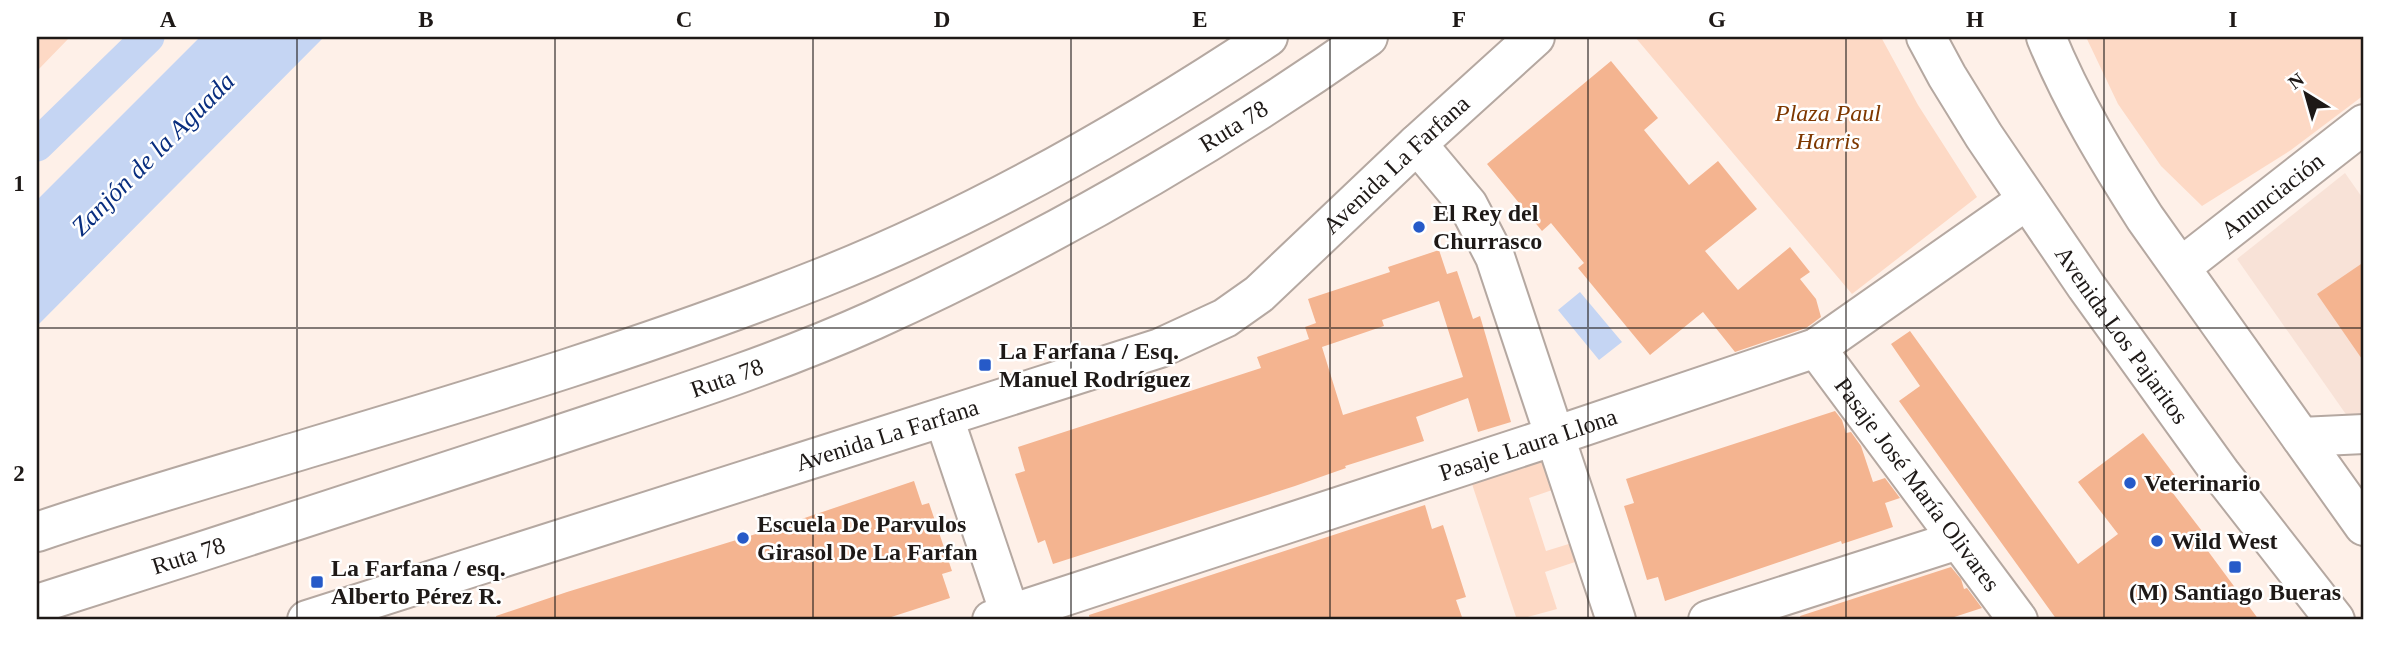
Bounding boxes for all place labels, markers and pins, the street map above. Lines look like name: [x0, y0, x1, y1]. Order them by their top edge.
place label: El Rey del Churrasco: [1433, 200, 1542, 254]
marker: El Rey del Churrasco: [1411, 219, 1427, 235]
place label: La Farfana / Esq. Manuel Rodríguez: [999, 338, 1191, 392]
marker: La Farfana / Esq. Manuel Rodríguez: [977, 357, 993, 373]
place label: Veterinario: [2144, 470, 2260, 496]
marker: Veterinario: [2122, 475, 2138, 491]
place label: Escuela De Parvulos Girasol De La Farfan: [757, 511, 978, 565]
place label: Wild West: [2171, 528, 2277, 554]
marker: Escuela De Parvulos Girasol De La Farfan: [735, 530, 751, 546]
marker: Wild West: [2149, 533, 2165, 549]
place label: La Farfana / esq. Alberto Pérez R.: [331, 555, 506, 609]
marker: (M) Santiago Bueras: [2227, 559, 2243, 575]
marker: La Farfana / esq. Alberto Pérez R.: [309, 574, 325, 590]
place label: (M) Santiago Bueras: [2129, 579, 2341, 605]

